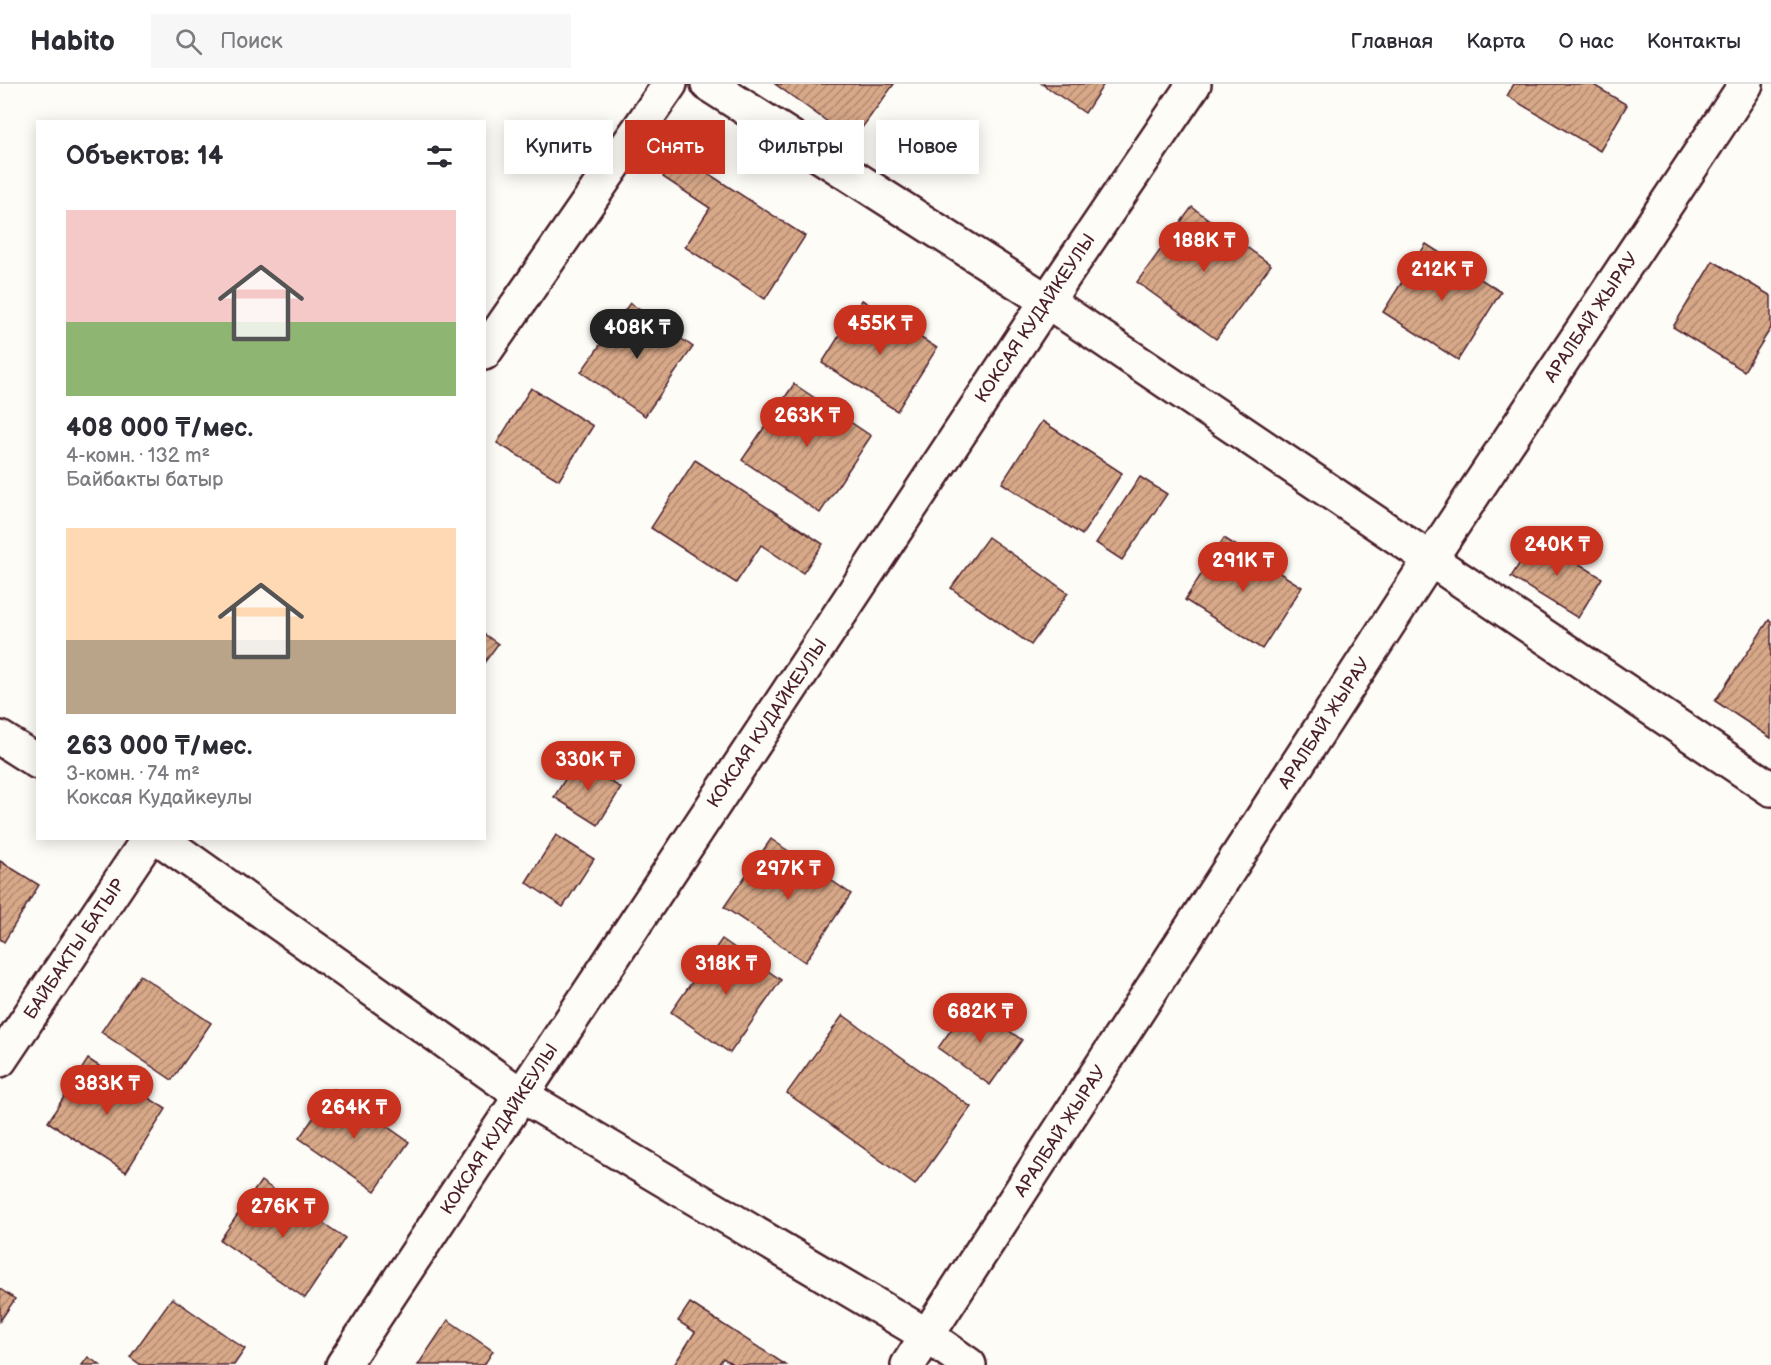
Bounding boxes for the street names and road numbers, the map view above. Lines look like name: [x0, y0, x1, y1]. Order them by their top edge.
street label: КОКСАЯ КУДАЙКЕУЛЫ: [971, 230, 1100, 407]
street label: АРАЛБАЙ ЖЫРАУ: [1540, 248, 1643, 387]
street label: КОКСАЯ КУДАЙКЕУЛЫ: [703, 635, 832, 812]
street label: АРАЛБАЙ ЖЫРАУ: [1274, 654, 1375, 794]
street label: БАЙБАКТЫ БАТЫР: [20, 875, 129, 1023]
street label: КОКСАЯ КУДАЙКЕУЛЫ: [436, 1040, 562, 1219]
street label: АРАЛБАЙ ЖЫРАУ: [1010, 1062, 1111, 1202]

